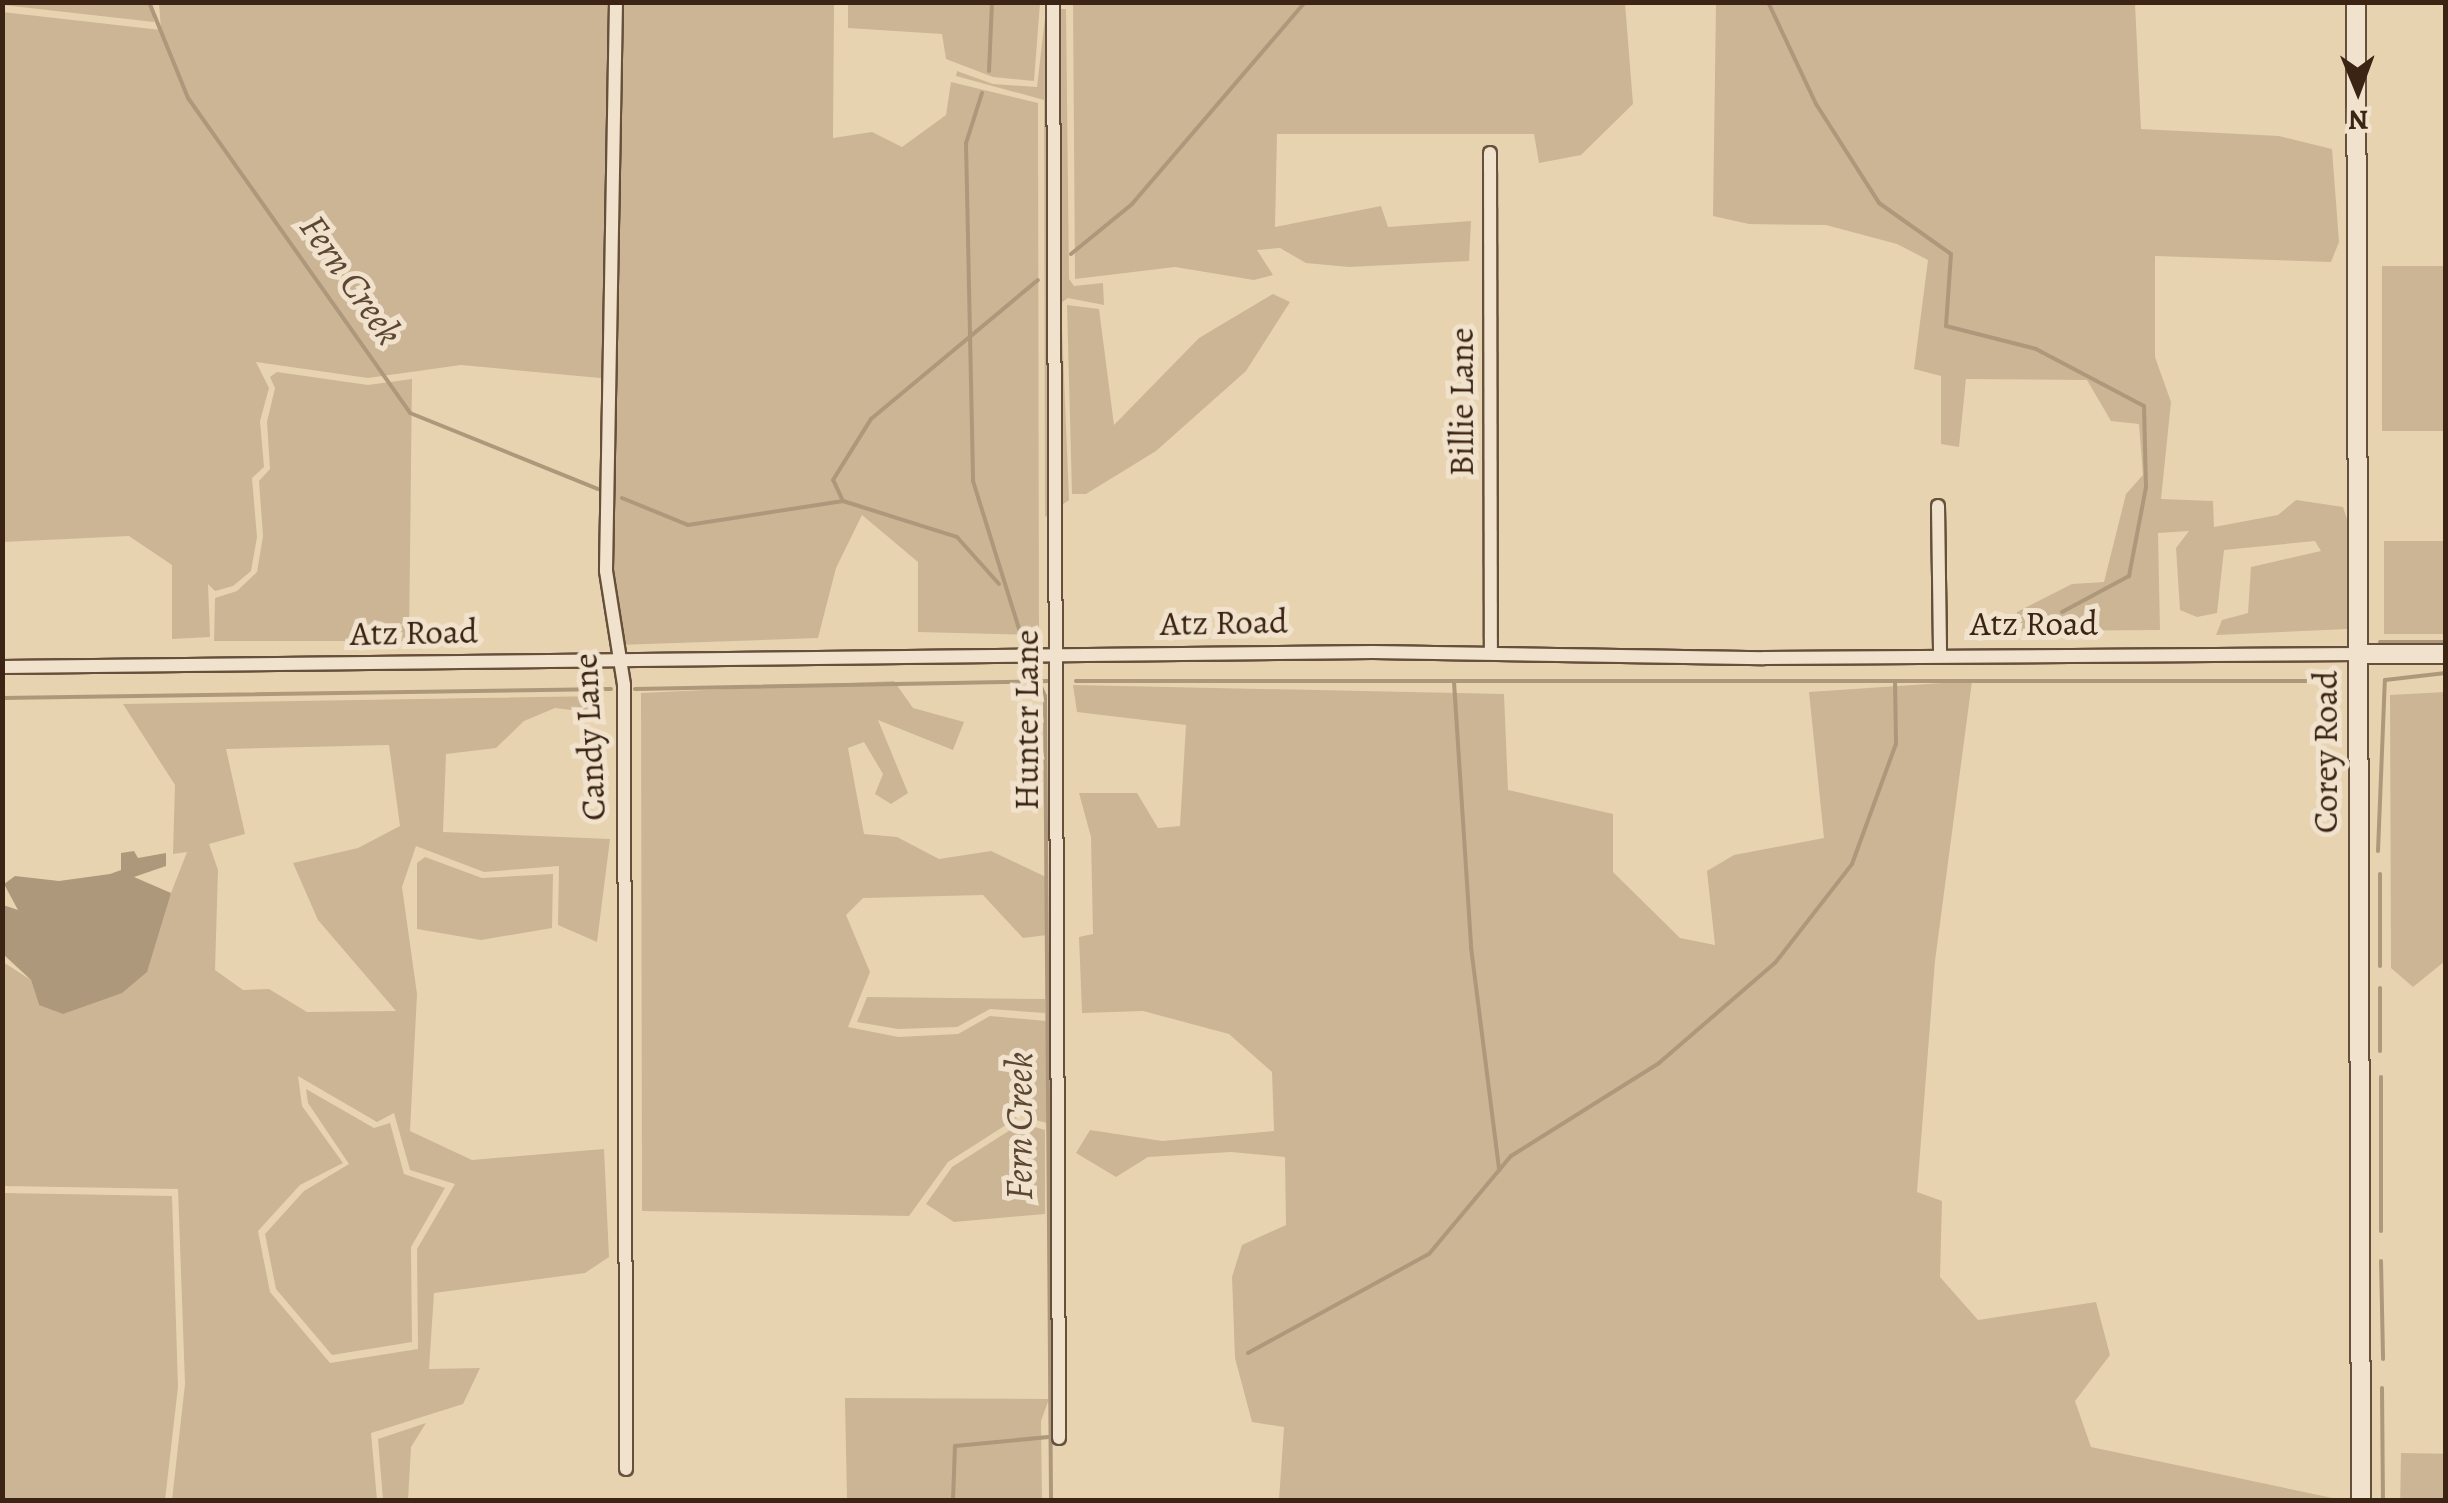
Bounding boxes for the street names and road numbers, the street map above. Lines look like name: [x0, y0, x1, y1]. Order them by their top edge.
street label: Billie Lane: [1440, 328, 1482, 476]
street label: Atz Road: [1160, 600, 1288, 644]
street label: Atz Road: [1970, 602, 2098, 644]
street label: Atz Road: [350, 610, 478, 654]
street label: Hunter Lane: [1005, 630, 1047, 810]
street label: Candy Lane: [564, 652, 614, 822]
street label: Corey Road: [2304, 671, 2346, 833]

